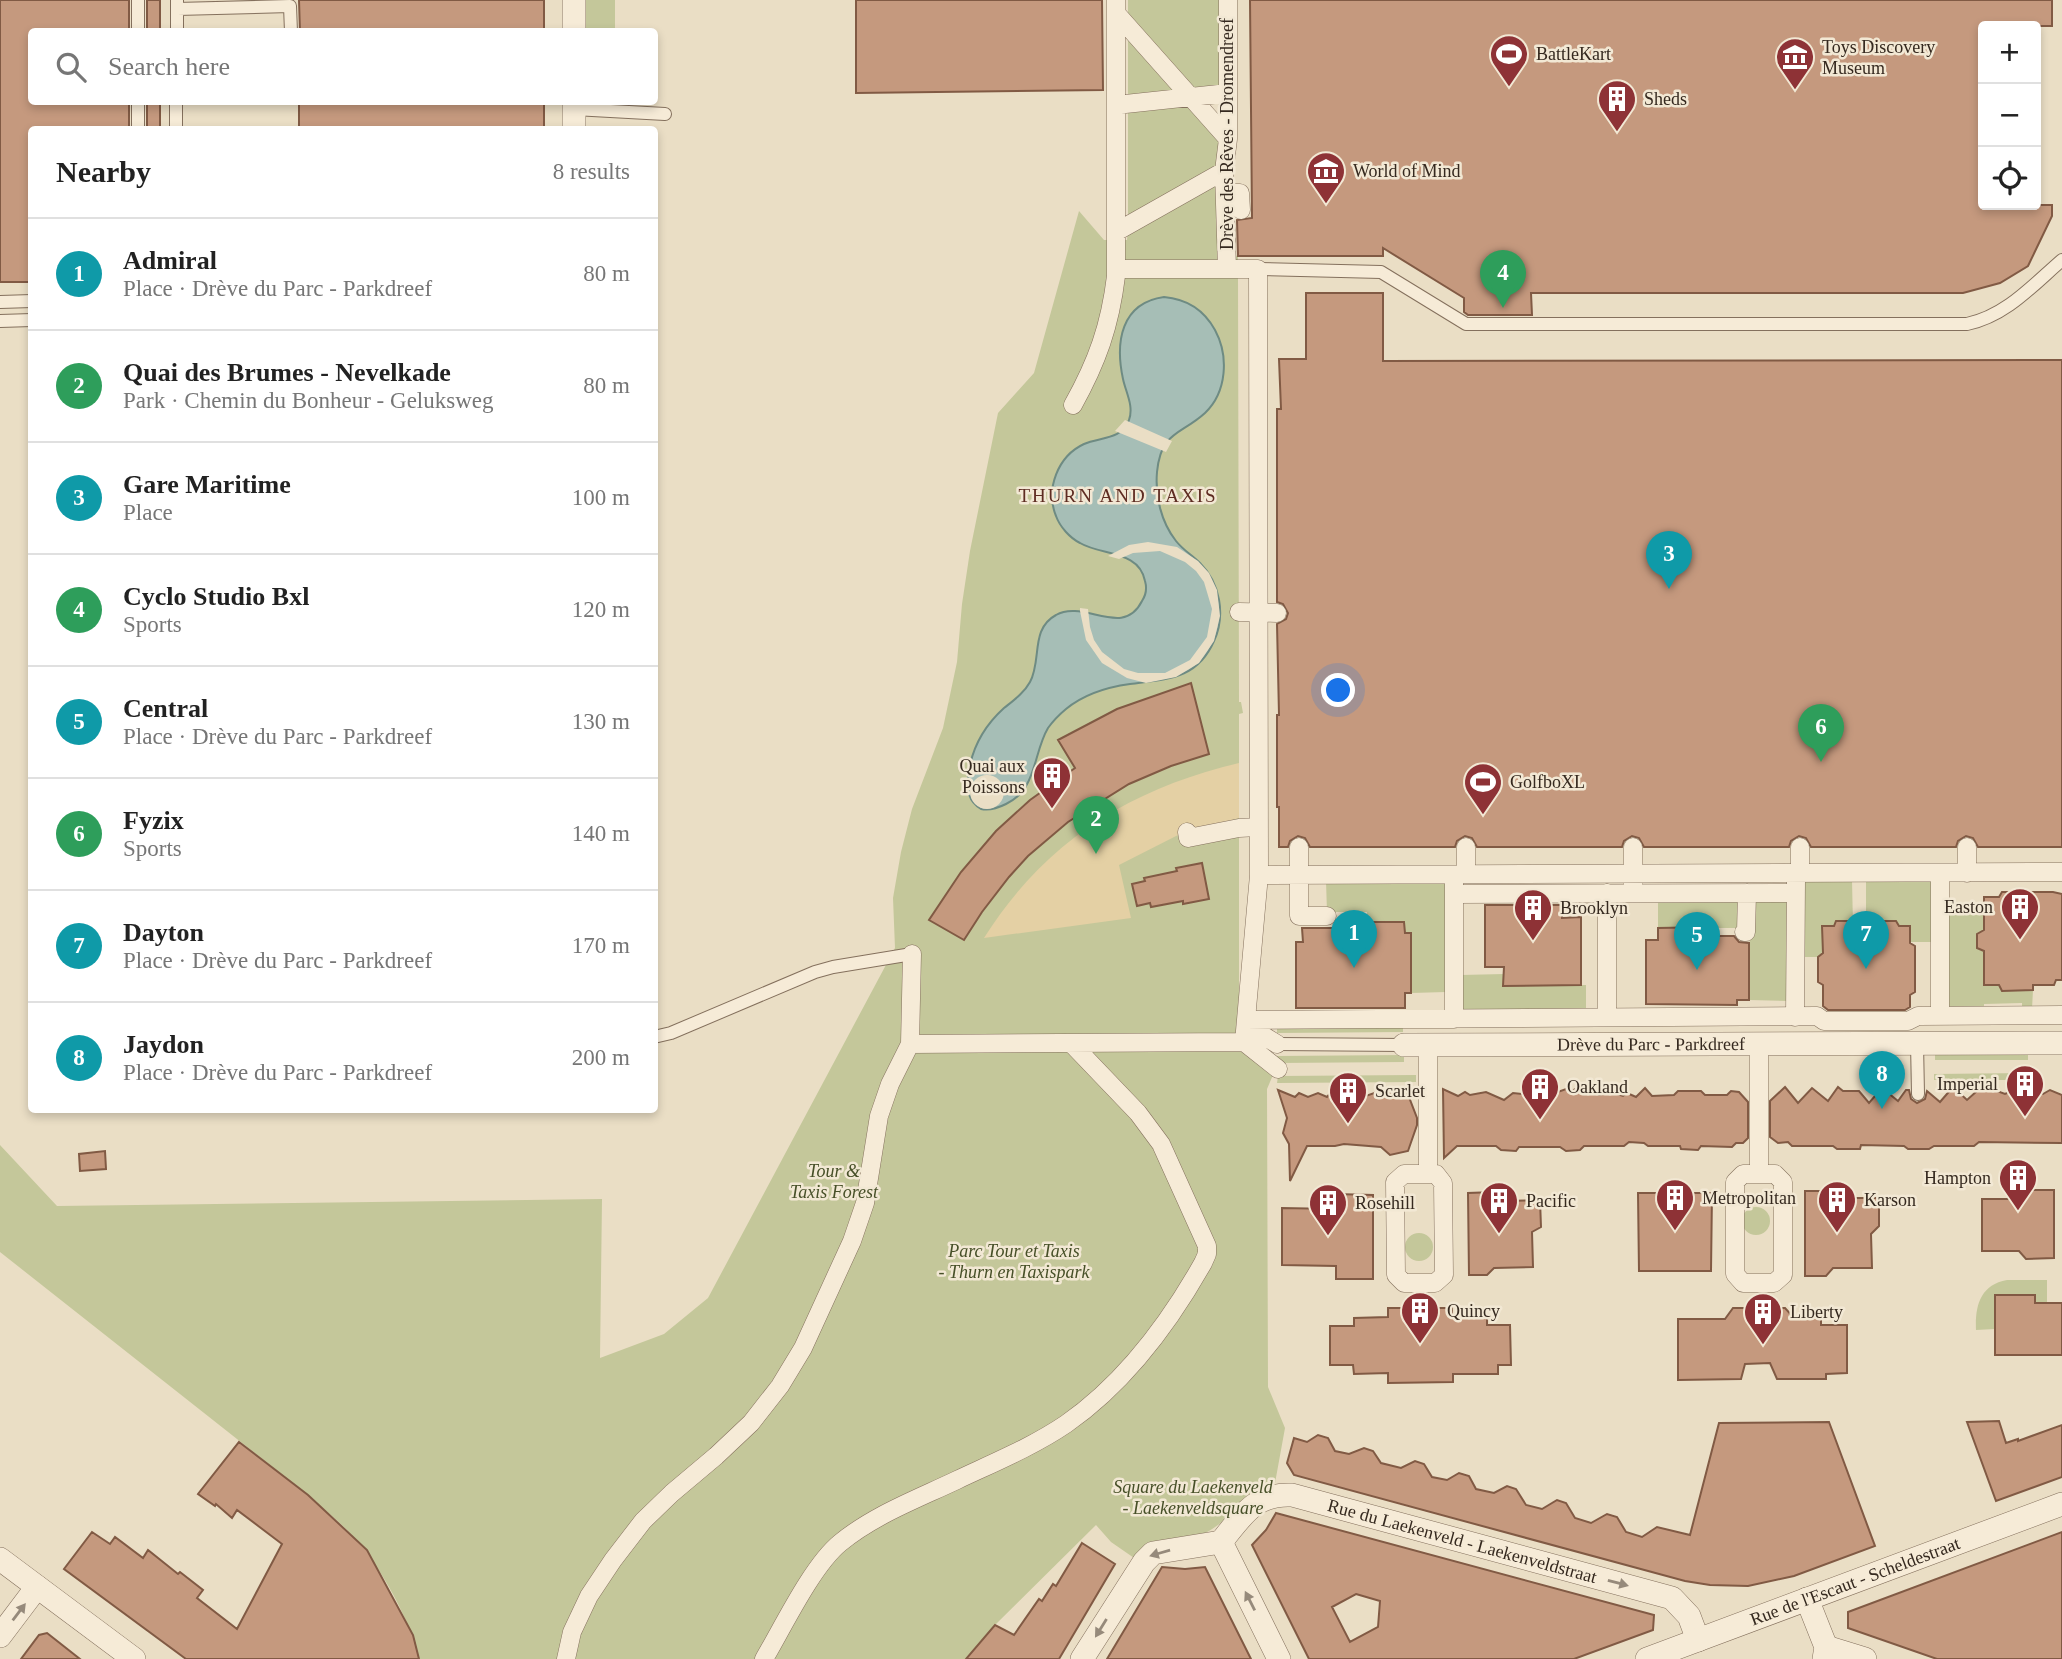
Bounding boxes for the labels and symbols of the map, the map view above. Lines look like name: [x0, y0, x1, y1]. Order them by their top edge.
street label: Drève des Rêves - Dromendreef: [1217, 18, 1237, 250]
sports icon: BattleKart: [1488, 33, 1530, 88]
museum icon: Toys Discovery Museum: [1774, 36, 1816, 91]
place label: Toys Discovery Museum: [1822, 37, 1935, 78]
place label: BattleKart: [1536, 44, 1611, 64]
building icon: Sheds: [1596, 78, 1638, 133]
place label: Sheds: [1644, 89, 1687, 109]
museum icon: World of Mind: [1305, 150, 1347, 205]
place label: World of Mind: [1353, 161, 1461, 181]
pin: 4: [1480, 250, 1526, 308]
district label: THURN AND TAXIS: [1018, 485, 1218, 506]
pin: 3: [1646, 531, 1692, 589]
your location: [1321, 673, 1355, 707]
pin: 6: [1798, 704, 1844, 762]
building icon: Quai aux Poissons: [1031, 755, 1073, 810]
place label: Quai aux Poissons: [960, 756, 1025, 797]
sports icon: GolfboXL: [1462, 761, 1504, 816]
place label: GolfboXL: [1510, 772, 1585, 792]
pin: 2: [1073, 796, 1119, 854]
building icon: Easton: [1999, 886, 2041, 941]
building icon: Brooklyn: [1512, 887, 1554, 942]
place label: Easton: [1944, 897, 1993, 917]
place label: Brooklyn: [1560, 898, 1628, 918]
pin: 1: [1331, 910, 1377, 968]
pin: 7: [1843, 911, 1889, 969]
pin: 5: [1674, 912, 1720, 970]
street label: Drève du Parc - Parkdreef: [1557, 1034, 1745, 1055]
pin: 8: [1859, 1051, 1905, 1109]
building icon: Imperial: [2004, 1063, 2046, 1118]
building icon: Oakland: [1519, 1066, 1561, 1121]
building icon: Scarlet: [1327, 1070, 1369, 1125]
place label: Imperial: [1937, 1074, 1998, 1094]
place label: Oakland: [1567, 1077, 1628, 1097]
place label: Scarlet: [1375, 1081, 1425, 1101]
building icon: Hampton: [1997, 1157, 2039, 1212]
park label: Tour & Taxis Forest: [790, 1161, 879, 1202]
place label: Hampton: [1924, 1168, 1991, 1188]
building icon: Metropolitan: [1654, 1177, 1696, 1232]
building icon: Karson: [1816, 1179, 1858, 1234]
building icon: Pacific: [1478, 1180, 1520, 1235]
building icon: Rosehill: [1307, 1182, 1349, 1237]
place label: Metropolitan: [1702, 1188, 1796, 1208]
place label: Karson: [1864, 1190, 1916, 1210]
place label: Pacific: [1526, 1191, 1576, 1211]
place label: Rosehill: [1355, 1193, 1415, 1213]
park label: Parc Tour et Taxis - Thurn en Taxispark: [939, 1241, 1090, 1282]
building icon: Quincy: [1399, 1290, 1441, 1345]
building icon: Liberty: [1742, 1291, 1784, 1346]
place label: Quincy: [1447, 1301, 1500, 1321]
place label: Liberty: [1790, 1302, 1843, 1322]
park label: Square du Laekenveld - Laekenveldsquare: [1113, 1477, 1274, 1518]
street label: Rue du Laekenveld - Laekenveldstraat: [1325, 1495, 1599, 1587]
street label: Rue de l'Escaut - Scheldestraat: [1747, 1533, 1963, 1630]
one-way arrow: [1150, 1549, 1171, 1559]
one-way arrow: [1607, 1578, 1629, 1589]
one-way arrow: [1244, 1591, 1255, 1611]
one-way arrow: [11, 1603, 25, 1621]
one-way arrow: [1095, 1618, 1108, 1638]

